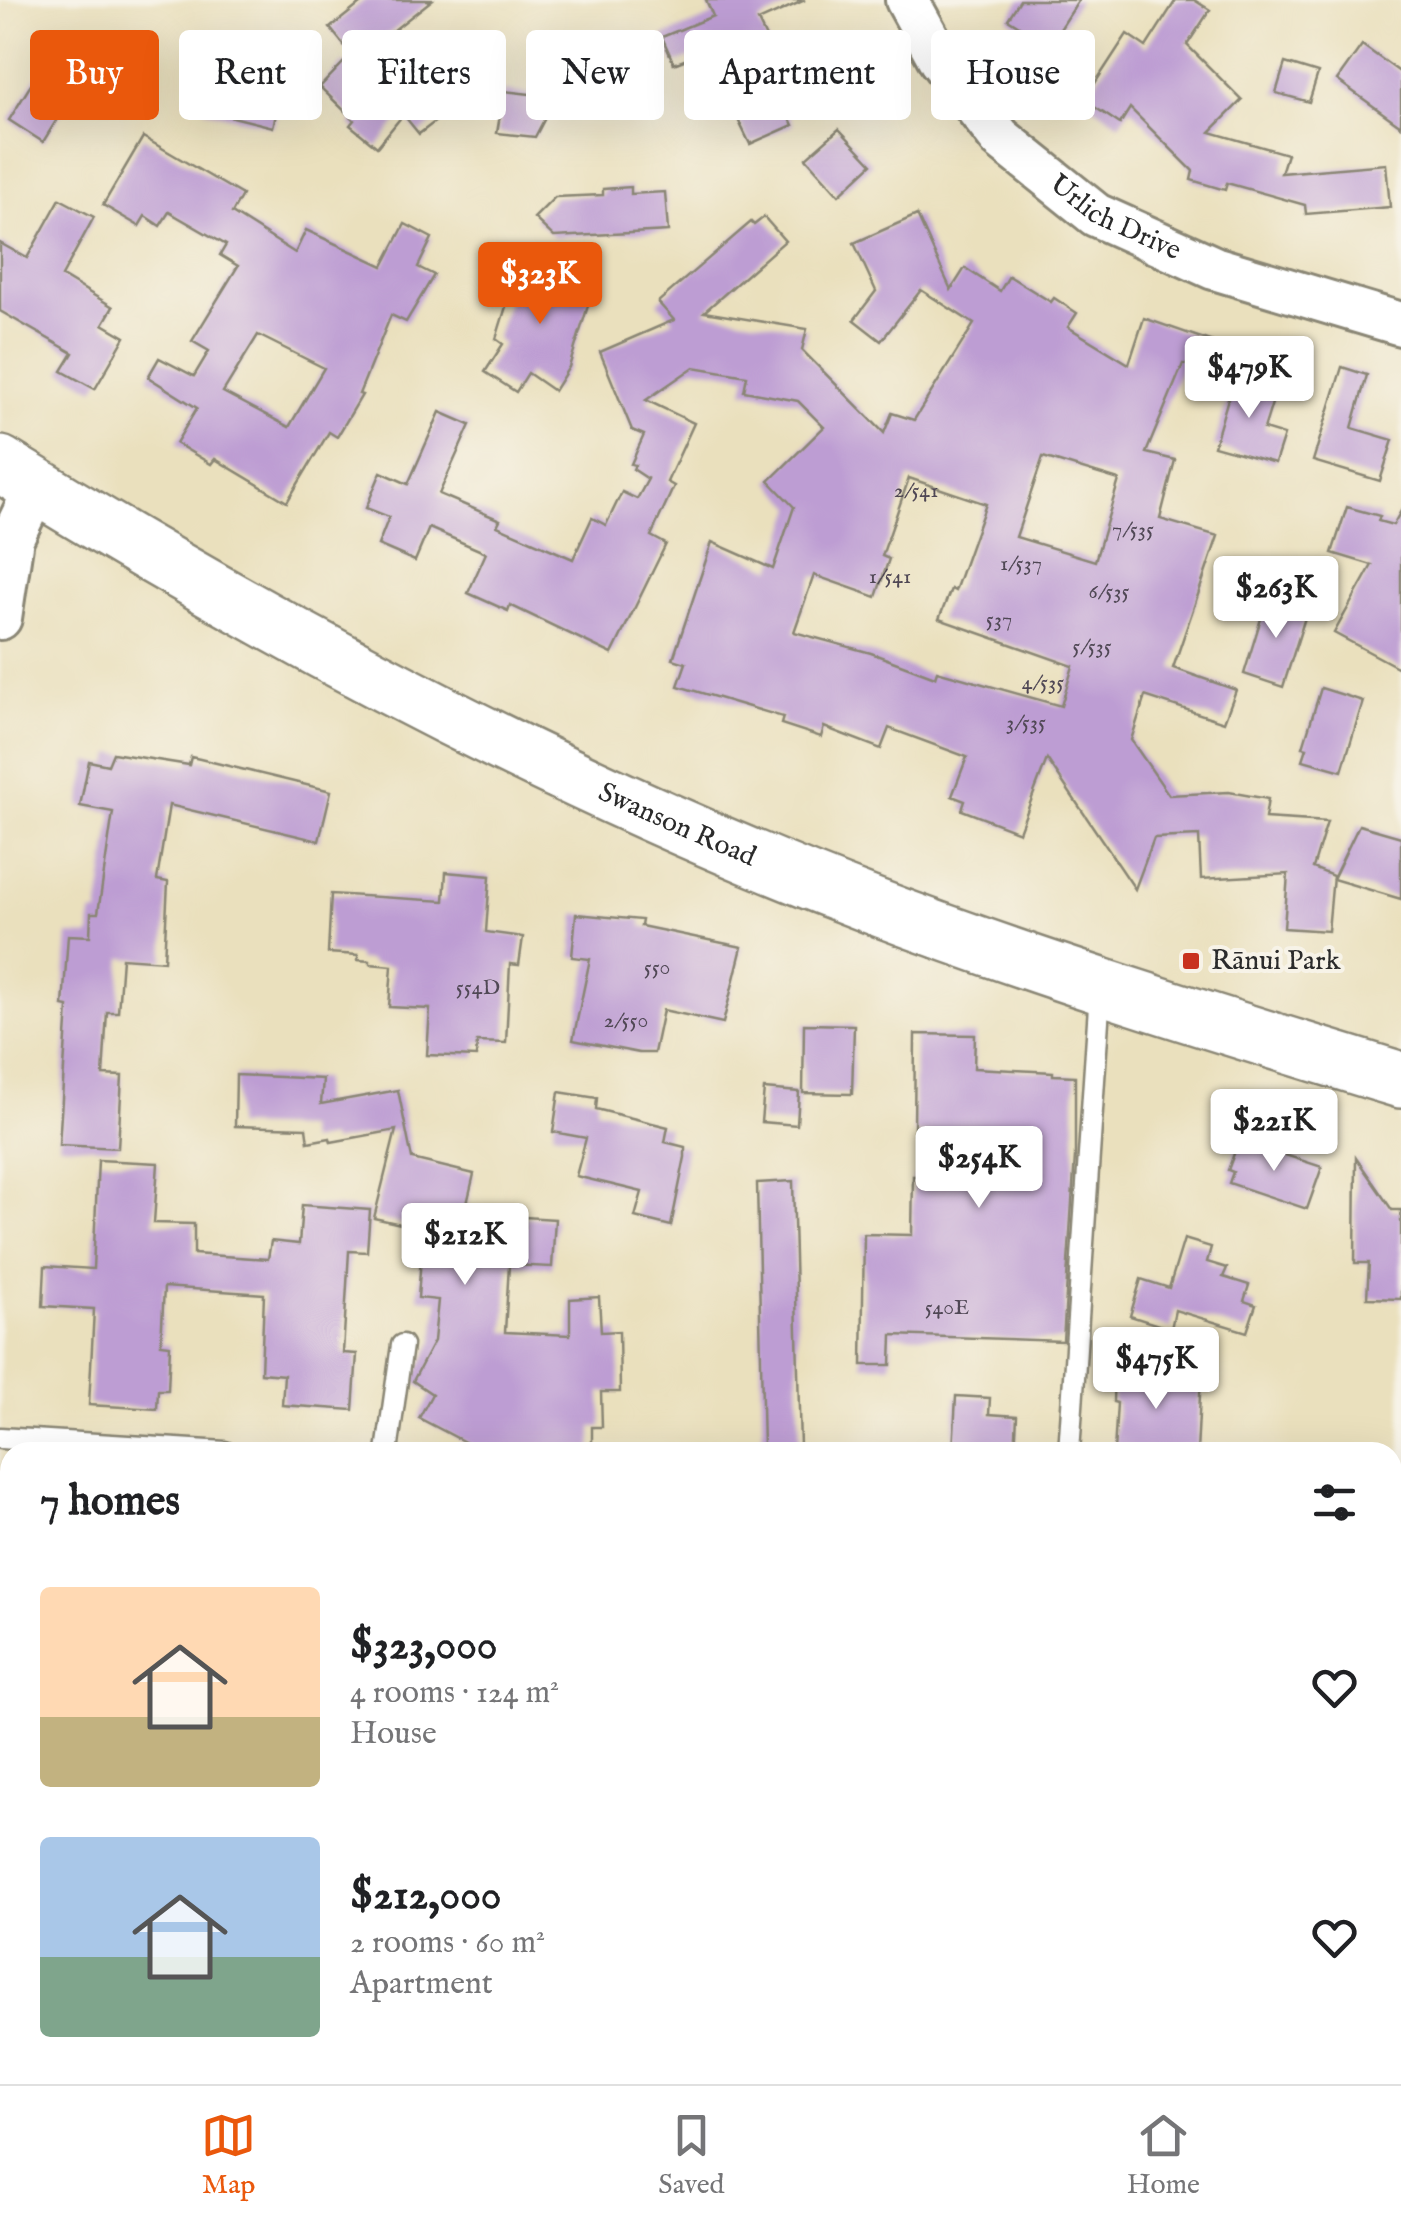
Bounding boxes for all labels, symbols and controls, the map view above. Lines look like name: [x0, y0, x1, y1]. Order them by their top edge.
chip: Buy: [30, 30, 159, 120]
chip: Rent: [179, 30, 322, 120]
chip: Filters: [342, 30, 506, 120]
chip: New: [526, 30, 664, 120]
chip: Apartment: [684, 30, 911, 120]
chip: House: [931, 30, 1095, 120]
street label: Urlich Drive: [1042, 167, 1187, 268]
pin: $323K: [470, 242, 610, 327]
text: $323K: [500, 254, 580, 295]
pin: $479K: [1179, 336, 1319, 421]
text: $479K: [1207, 348, 1291, 389]
house number: 2/541: [894, 477, 938, 505]
house number: 7/535: [1112, 516, 1154, 544]
house number: 1/537: [1000, 550, 1042, 578]
pin: $263K: [1206, 556, 1346, 641]
house number: 1/541: [869, 563, 911, 591]
text: $263K: [1235, 568, 1317, 609]
house number: 6/535: [1089, 578, 1129, 606]
house number: 537: [986, 606, 1012, 634]
house number: 5/535: [1072, 633, 1112, 661]
house number: 4/535: [1022, 669, 1064, 697]
house number: 3/535: [1006, 709, 1046, 737]
street label: Swanson Road: [593, 775, 761, 875]
place label: Rānui Park: [1211, 944, 1341, 979]
marker: Rānui Park: [1180, 950, 1202, 972]
house number: 550: [644, 954, 670, 982]
house number: 554D: [456, 974, 500, 1002]
house number: 2/550: [604, 1007, 648, 1035]
pin: $221K: [1204, 1089, 1344, 1174]
text: $221K: [1233, 1101, 1315, 1142]
pin: $254K: [909, 1126, 1049, 1211]
text: $254K: [938, 1138, 1020, 1179]
pin: $212K: [395, 1203, 535, 1288]
text: $212K: [424, 1215, 506, 1256]
house number: 540E: [925, 1294, 969, 1322]
pin: $475K: [1086, 1327, 1226, 1412]
text: $475K: [1115, 1339, 1197, 1380]
icon: filters: [1307, 1475, 1362, 1530]
text: 7 homes: [40, 1476, 180, 1529]
text: $323,000: [350, 1620, 497, 1673]
icon: home: [120, 1627, 240, 1747]
icon: heart: [1307, 1660, 1362, 1715]
text: 4 rooms · 124 m²: [350, 1673, 559, 1714]
text: House: [350, 1714, 437, 1755]
text: $212,000: [350, 1870, 501, 1923]
icon: home: [120, 1877, 240, 1997]
icon: heart: [1307, 1910, 1362, 1965]
text: 2 rooms · 60 m²: [350, 1923, 545, 1964]
text: Apartment: [350, 1964, 493, 2005]
tab: Map: [201, 2108, 256, 2203]
tab: Saved: [658, 2108, 725, 2203]
tab: Home: [1127, 2108, 1200, 2203]

